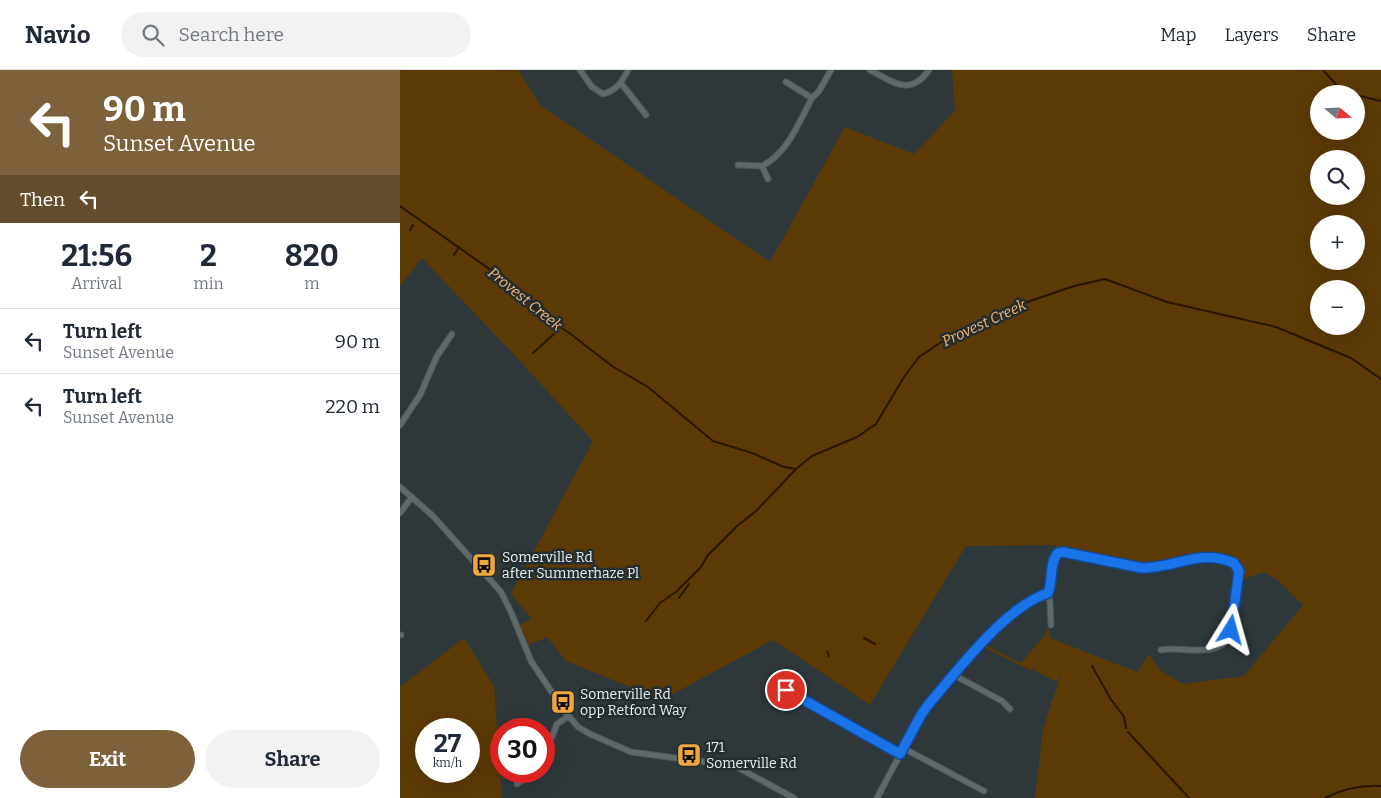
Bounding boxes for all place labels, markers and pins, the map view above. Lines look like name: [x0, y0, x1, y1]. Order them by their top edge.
place label: Somerville Rd after Summerhaze Pl: [502, 549, 639, 582]
bus stop icon: Somerville Rd after Summerhaze Pl: [471, 552, 497, 578]
pin: [765, 669, 807, 711]
place label: Somerville Rd opp Retford Way: [580, 686, 687, 719]
bus stop icon: Somerville Rd opp Retford Way: [550, 689, 576, 715]
place label: 171 Somerville Rd: [706, 739, 797, 772]
bus stop icon: 171 Somerville Rd: [676, 742, 702, 768]

